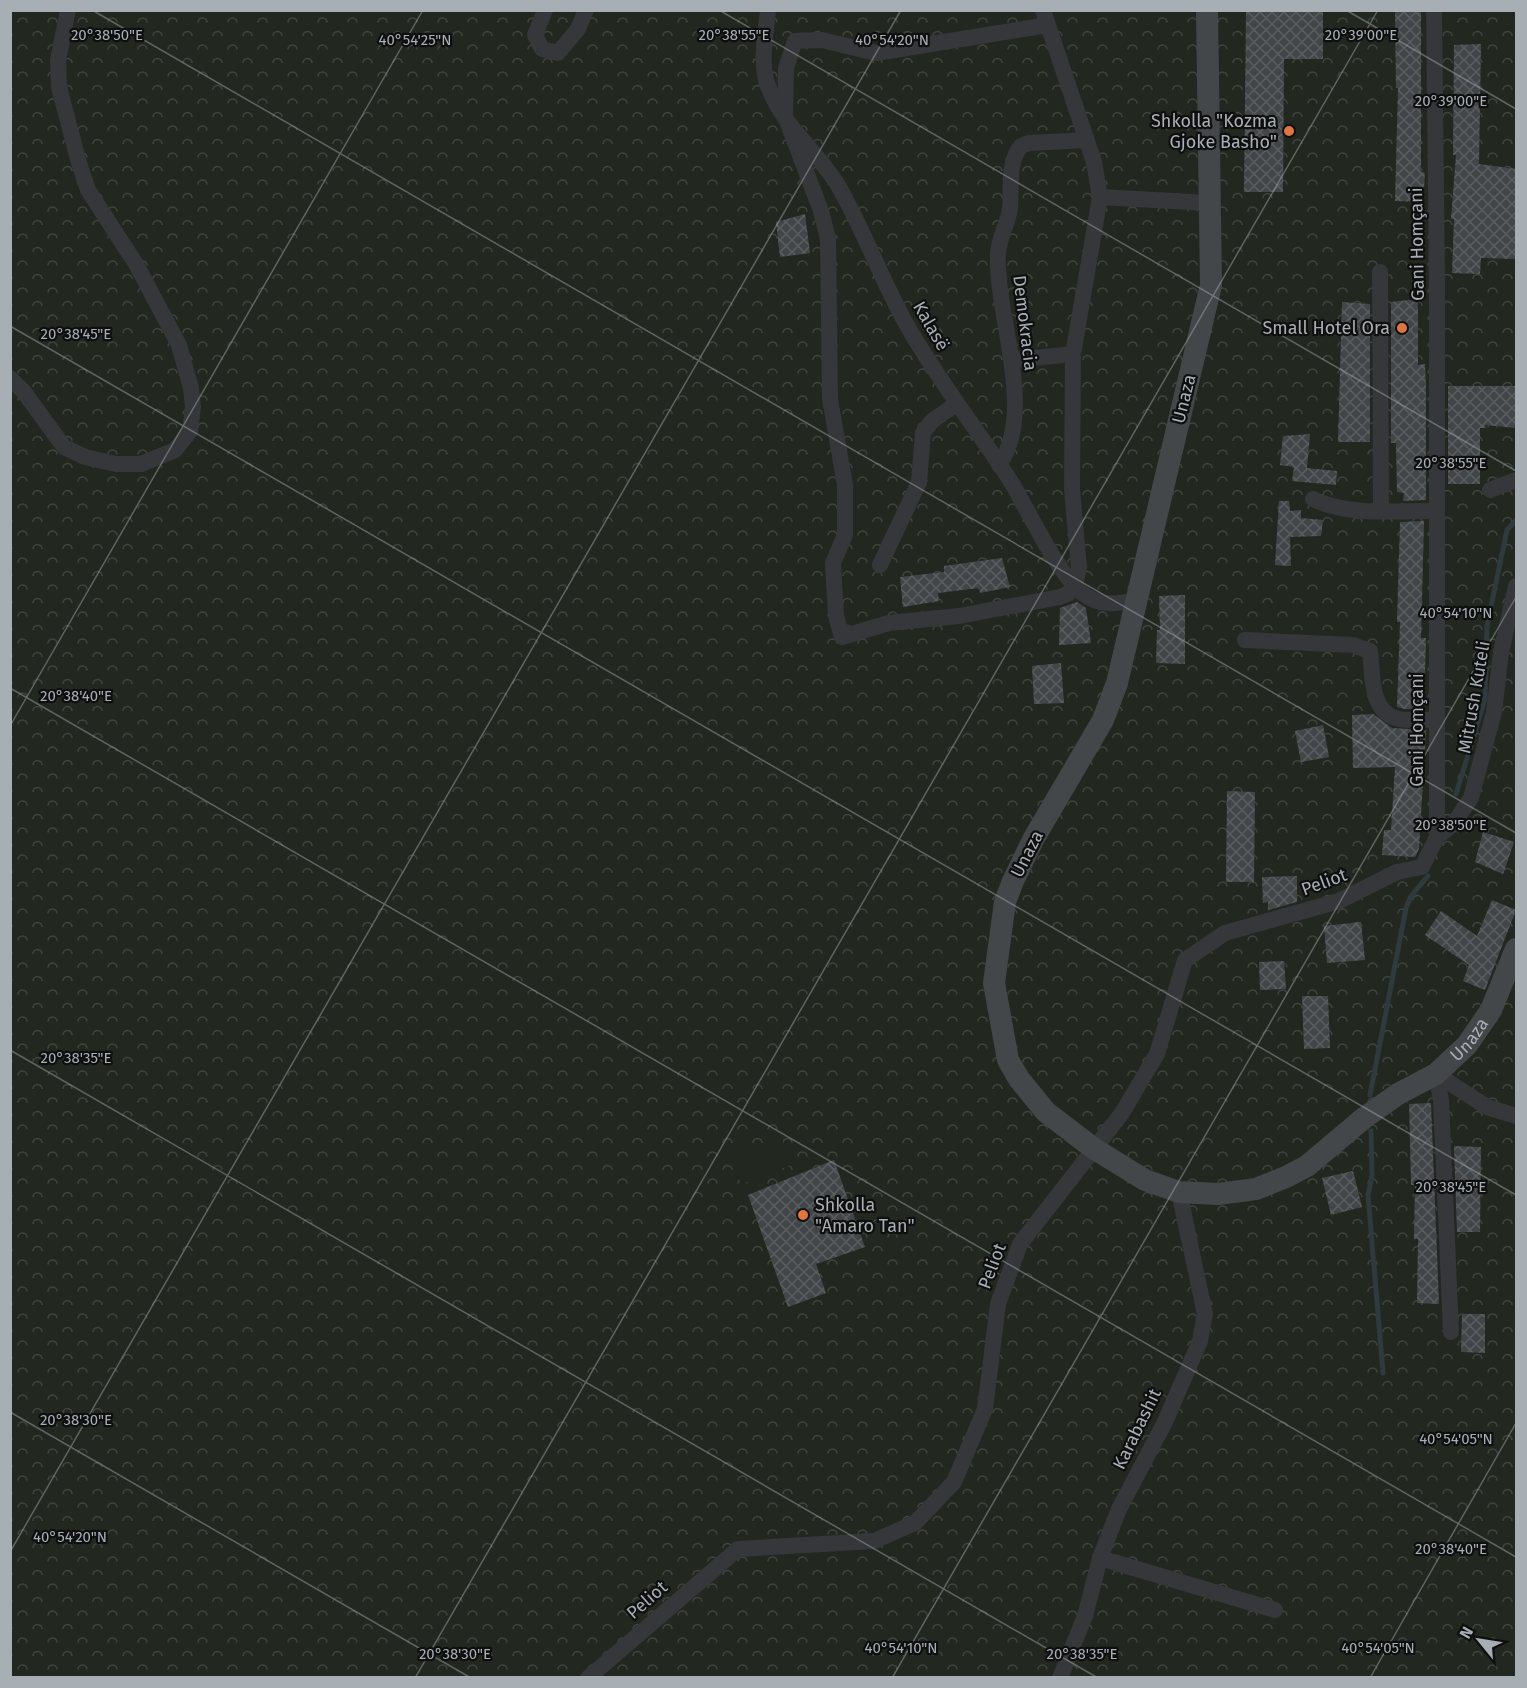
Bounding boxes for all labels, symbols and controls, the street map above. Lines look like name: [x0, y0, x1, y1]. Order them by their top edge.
text: 20°38'50"E: [71, 26, 143, 44]
text: 20°38'55"E: [699, 26, 769, 44]
text: 20°39'00"E: [1325, 26, 1397, 44]
text: 40°54'25"N: [379, 31, 451, 49]
text: 40°54'20"N: [855, 31, 929, 49]
text: 20°39'00"E: [1415, 92, 1487, 110]
place label: Shkolla "Kozma Gjoke Basho": [1151, 110, 1277, 153]
marker: Shkolla "Kozma Gjoke Basho": [1282, 124, 1296, 138]
street label: Gani Homçani: [1405, 187, 1429, 301]
street label: Demokracia: [1008, 274, 1042, 372]
street label: Kalasë: [908, 298, 954, 354]
place label: Small Hotel Ora: [1262, 317, 1390, 339]
marker: Small Hotel Ora: [1395, 321, 1409, 335]
text: 20°38'45"E: [41, 325, 111, 343]
street label: Unaza: [1167, 372, 1201, 426]
text: 20°38'55"E: [1416, 454, 1486, 472]
text: 40°54'10"N: [1419, 604, 1493, 622]
street label: Mitrush Kuteli: [1453, 639, 1495, 755]
street label: Gani Homçani: [1406, 673, 1428, 787]
text: 20°38'40"E: [40, 687, 112, 705]
text: 20°38'50"E: [1415, 816, 1487, 834]
street label: Unaza: [1006, 827, 1048, 881]
street label: Peliot: [1298, 863, 1350, 900]
street label: Unaza: [1445, 1014, 1493, 1066]
text: 20°38'35"E: [40, 1049, 112, 1067]
text: 20°38'45"E: [1416, 1178, 1486, 1196]
place label: Shkolla "Amaro Tan": [815, 1194, 915, 1237]
marker: Shkolla "Amaro Tan": [796, 1208, 810, 1222]
street label: Peliot: [973, 1240, 1011, 1292]
street label: Karabashit: [1108, 1385, 1166, 1473]
text: 20°38'30"E: [40, 1411, 112, 1429]
text: 40°54'05"N: [1419, 1430, 1493, 1448]
text: 40°54'20"N: [33, 1528, 107, 1546]
text: 20°38'40"E: [1415, 1540, 1487, 1558]
street label: Peliot: [622, 1576, 672, 1624]
north arrow: [1449, 1610, 1509, 1670]
text: N: [1456, 1623, 1477, 1642]
text: 40°54'10"N: [864, 1639, 938, 1657]
text: 40°54'05"N: [1341, 1639, 1415, 1657]
text: 20°38'30"E: [419, 1645, 491, 1663]
text: 20°38'35"E: [1046, 1645, 1118, 1663]

